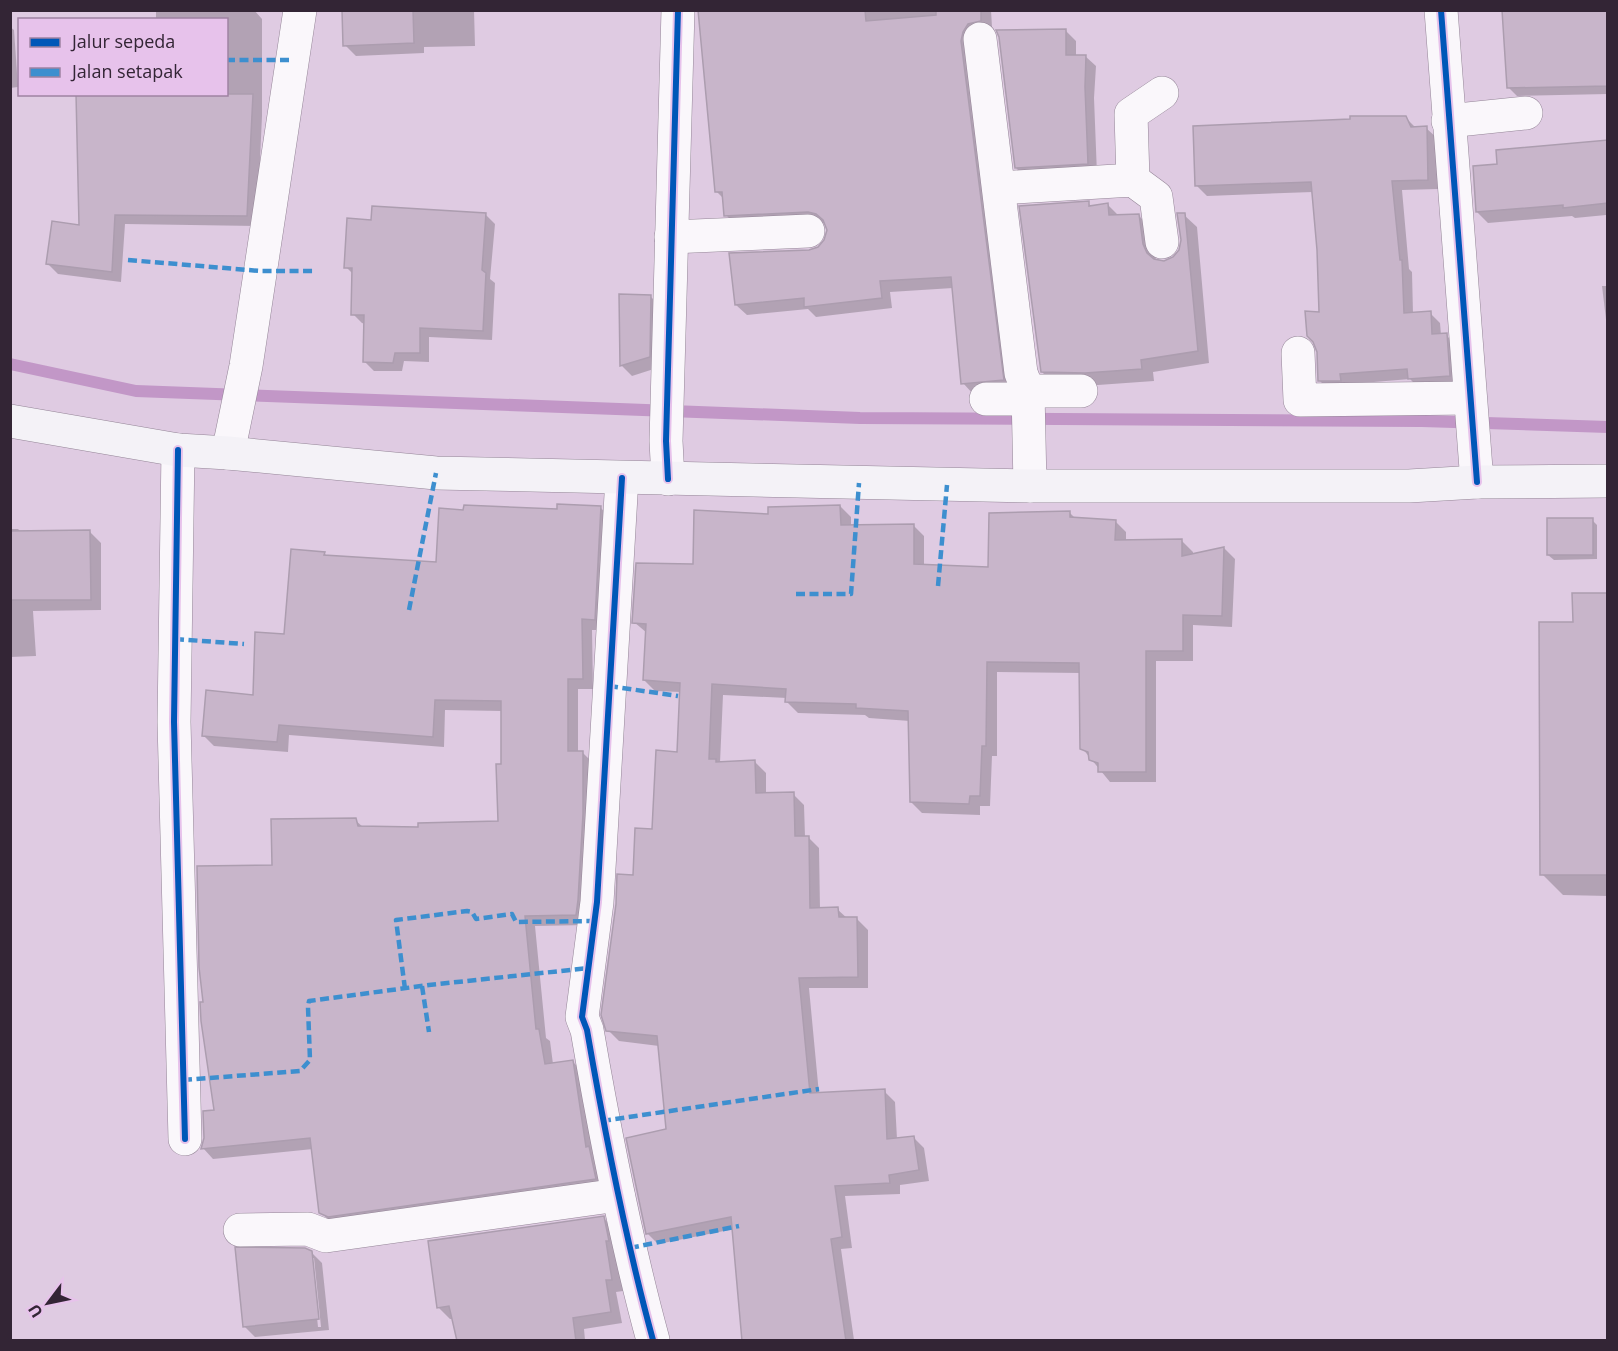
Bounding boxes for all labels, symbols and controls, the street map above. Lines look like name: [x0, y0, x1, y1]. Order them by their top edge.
legend: [18, 18, 228, 96]
text: Jalur sepeda: [70, 29, 175, 53]
text: Jalan setapak: [70, 59, 183, 83]
north arrow: [18, 1273, 78, 1333]
text: U: [23, 1300, 48, 1322]

